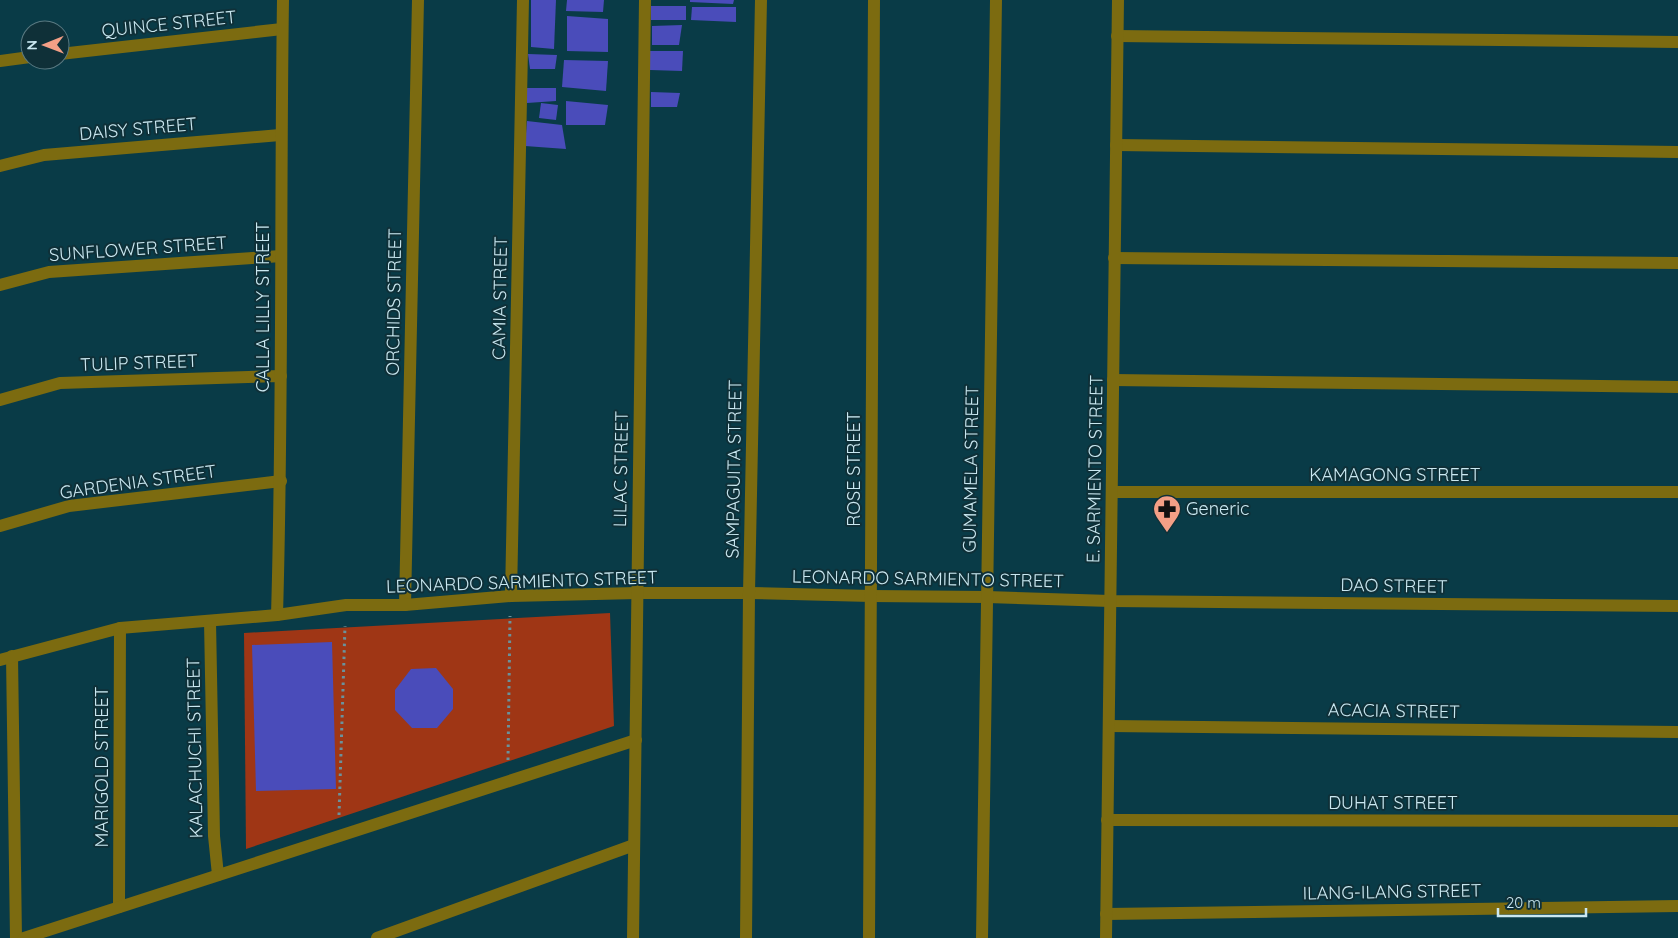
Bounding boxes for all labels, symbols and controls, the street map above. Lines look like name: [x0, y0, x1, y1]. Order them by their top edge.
street label: QUINCE STREET: [100, 5, 238, 42]
north arrow: [20, 20, 70, 70]
text: N: [23, 40, 41, 51]
street label: DAISY STREET: [78, 112, 198, 145]
street label: CALLA LILLY STREET: [251, 222, 274, 392]
street label: ORCHIDS STREET: [381, 228, 406, 376]
street label: SUNFLOWER STREET: [48, 231, 228, 266]
street label: CAMIA STREET: [487, 236, 512, 360]
street label: TULIP STREET: [80, 349, 198, 376]
street label: E. SARMIENTO STREET: [1081, 374, 1108, 563]
street label: SAMPAGUITA STREET: [720, 379, 747, 559]
street label: GUMAMELA STREET: [958, 385, 983, 553]
street label: LILAC STREET: [608, 411, 633, 527]
street label: ROSE STREET: [842, 411, 865, 527]
street label: GARDENIA STREET: [58, 459, 218, 504]
street label: KAMAGONG STREET: [1309, 463, 1481, 486]
pharmacy icon: Generic: [1152, 494, 1182, 533]
place label: Generic: [1186, 497, 1249, 520]
street label: LEONARDO SARMIENTO STREET: [386, 565, 659, 598]
street label: LEONARDO SARMIENTO STREET: [792, 565, 1064, 592]
street label: DAO STREET: [1340, 573, 1448, 598]
street label: KALACHUCHI STREET: [181, 657, 208, 839]
street label: MARIGOLD STREET: [90, 686, 113, 848]
street label: ACACIA STREET: [1328, 698, 1460, 723]
street label: DUHAT STREET: [1328, 791, 1458, 814]
street label: ILANG-ILANG STREET: [1302, 878, 1482, 905]
scale bar: [1498, 886, 1586, 918]
text: 20 m: [1506, 893, 1541, 912]

